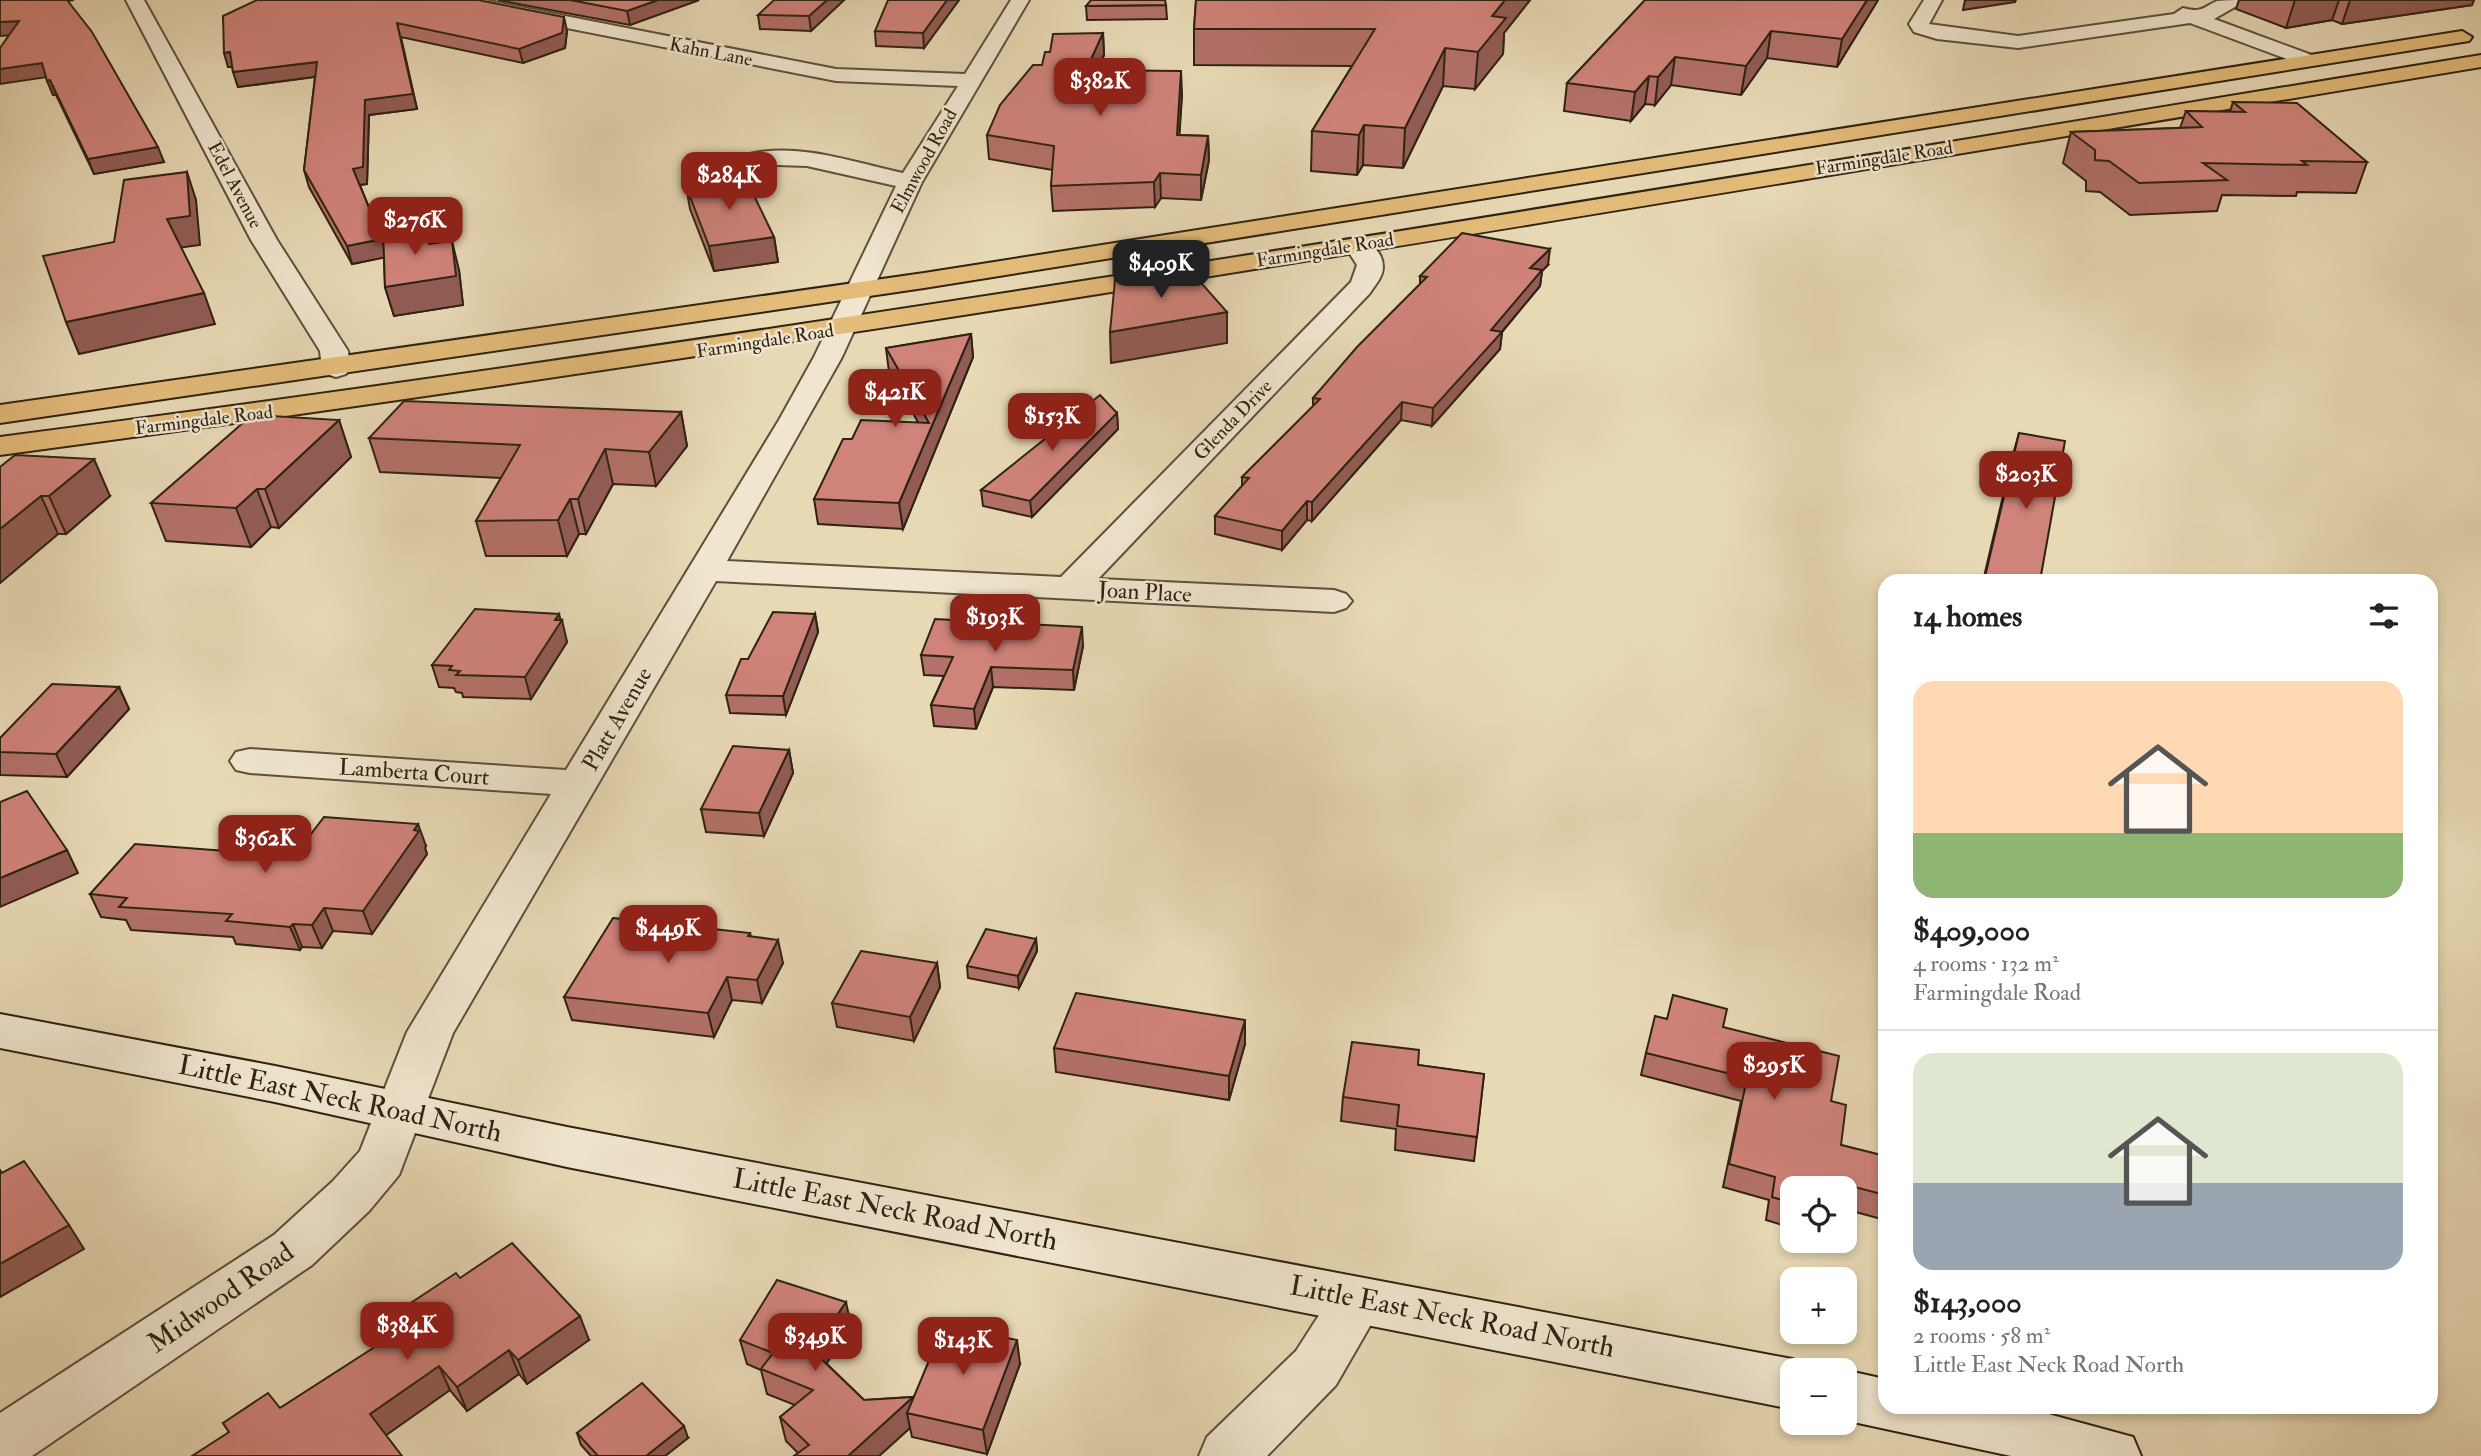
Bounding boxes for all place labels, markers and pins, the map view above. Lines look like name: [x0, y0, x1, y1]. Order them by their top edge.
pin: $382K: [1051, 58, 1149, 118]
pin: $284K: [680, 152, 778, 212]
pin: $276K: [366, 198, 464, 257]
pin: $409K: [1112, 240, 1210, 300]
pin: $421K: [846, 370, 944, 429]
pin: $153K: [1003, 393, 1101, 453]
pin: $203K: [1977, 452, 2075, 511]
pin: $193K: [946, 594, 1044, 654]
pin: $362K: [216, 816, 314, 875]
pin: $449K: [619, 906, 717, 965]
pin: $295K: [1725, 1042, 1823, 1102]
pin: $384K: [358, 1302, 456, 1362]
pin: $349K: [766, 1314, 864, 1373]
pin: $143K: [914, 1318, 1012, 1377]

